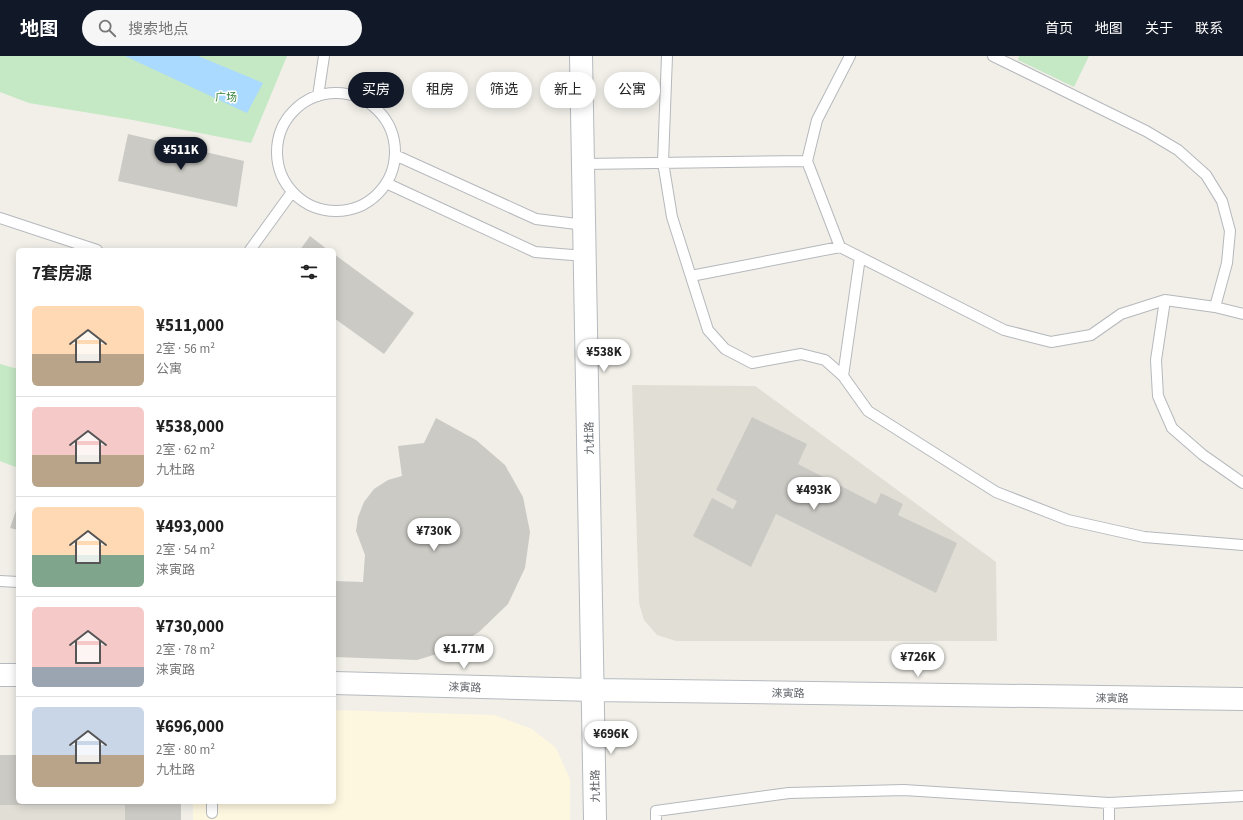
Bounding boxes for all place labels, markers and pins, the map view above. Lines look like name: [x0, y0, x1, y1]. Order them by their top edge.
pin: ¥511K: [153, 137, 209, 171]
pin: ¥538K: [576, 339, 632, 373]
pin: ¥493K: [786, 477, 842, 511]
pin: ¥730K: [406, 518, 462, 552]
pin: ¥1.77M: [431, 636, 497, 670]
pin: ¥726K: [890, 644, 946, 678]
pin: ¥696K: [583, 721, 639, 755]

